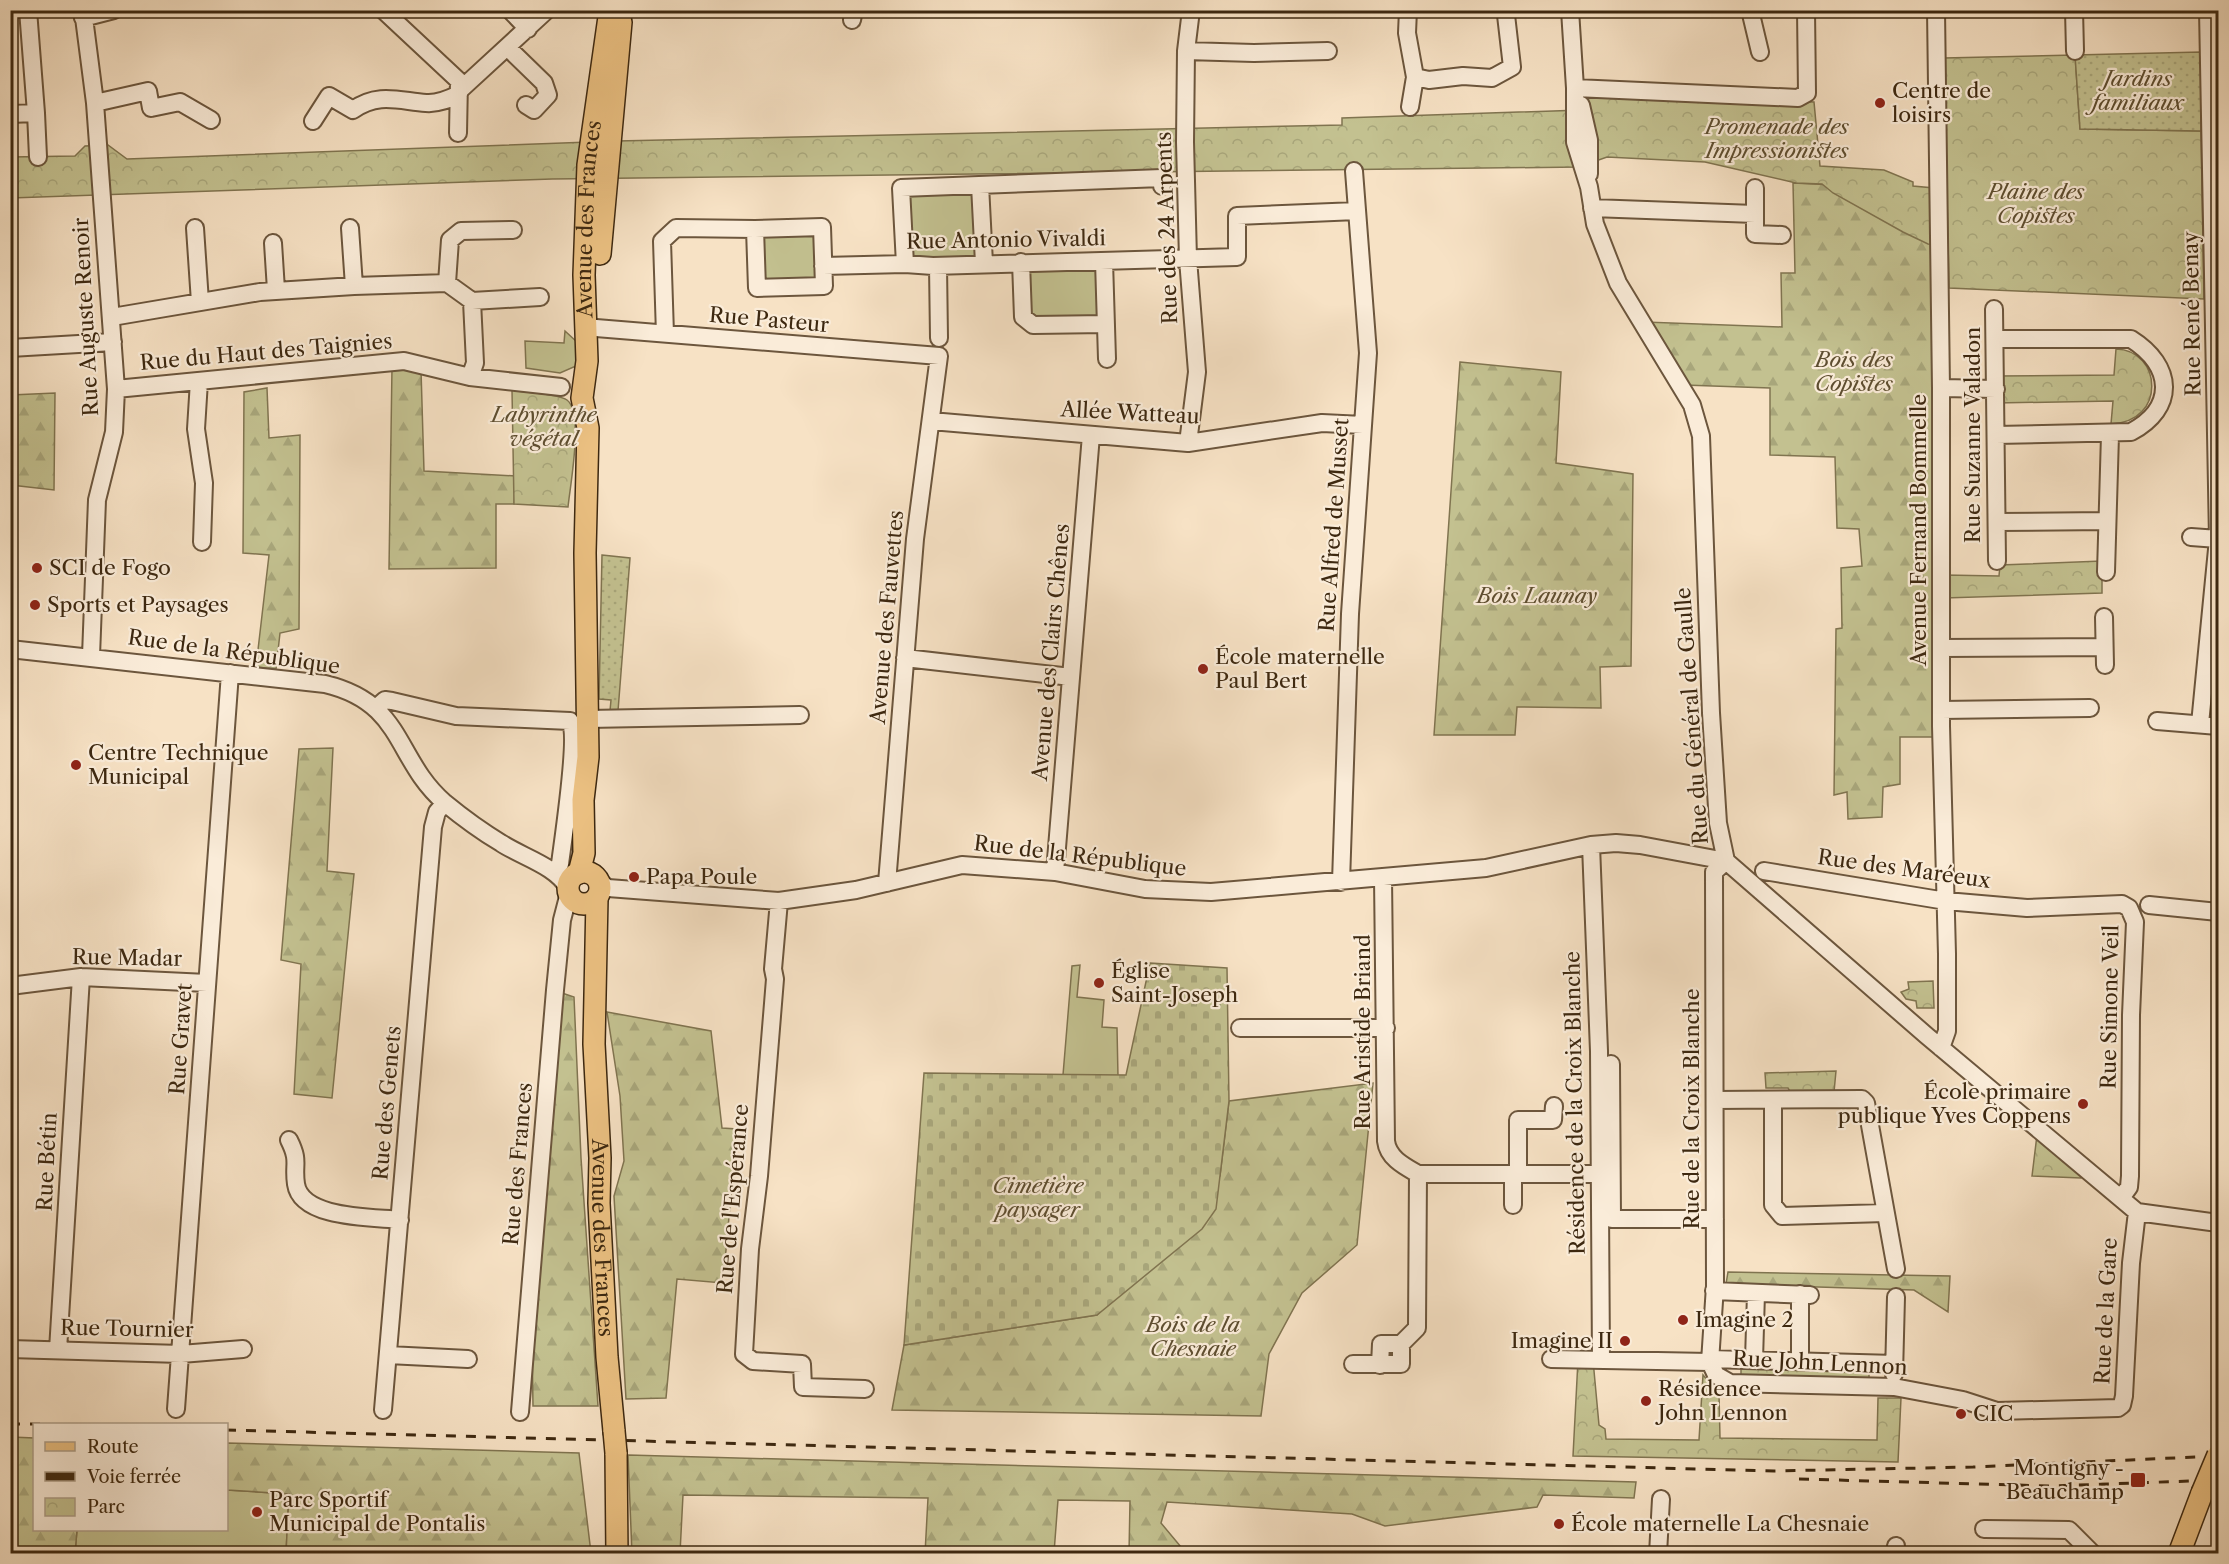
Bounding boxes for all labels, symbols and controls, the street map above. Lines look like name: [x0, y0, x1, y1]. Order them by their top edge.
park label: Jardins familiaux: [2085, 66, 2185, 115]
place label: Centre de loisirs: [1892, 78, 1991, 127]
marker: Centre de loisirs: [1873, 96, 1887, 110]
park label: Promenade des Impressionistes: [1703, 114, 1850, 163]
street label: Avenue des Frances: [571, 119, 606, 319]
street label: Rue des 24 Arpents: [1151, 131, 1182, 325]
park label: Plaine des Copistes: [1985, 179, 2085, 228]
street label: Rue Auguste Renoir: [68, 217, 103, 417]
street label: Rue Antonio Vivaldi: [906, 225, 1106, 254]
street label: Rue René Benay: [2178, 231, 2205, 397]
street label: Rue Pasteur: [708, 302, 830, 337]
street label: Rue Suzanne Valadon: [1960, 327, 1985, 543]
street label: Rue du Haut des Taignies: [139, 328, 393, 375]
park label: Bois des Copistes: [1813, 347, 1894, 396]
street label: Avenue Fernand Bommelle: [1906, 394, 1931, 667]
street label: Allée Watteau: [1059, 396, 1200, 429]
park label: Labyrinthe végétal: [489, 402, 598, 451]
street label: Rue Alfred de Musset: [1314, 417, 1353, 633]
street label: Avenue des Fauvettes: [865, 509, 908, 726]
street label: Avenue des Clairs Chênes: [1027, 522, 1074, 783]
place label: SCI de Fogo: [49, 555, 171, 580]
marker: SCI de Fogo: [30, 561, 44, 575]
park label: Bois Launay: [1475, 583, 1598, 608]
street label: Rue du Général de Gaulle: [1670, 587, 1713, 845]
place label: Sports et Paysages: [47, 592, 229, 617]
marker: Sports et Paysages: [28, 598, 42, 612]
street label: Rue de la République: [126, 624, 342, 679]
place label: École maternelle Paul Bert: [1215, 644, 1385, 693]
marker: École maternelle Paul Bert: [1196, 662, 1210, 676]
place label: Centre Technique Municipal: [88, 740, 268, 789]
marker: Centre Technique Municipal: [69, 758, 83, 772]
street label: Rue de la République: [972, 830, 1188, 881]
street label: Rue des Maréeux: [1816, 844, 1993, 893]
place label: Papa Poule: [646, 864, 757, 889]
marker: Papa Poule: [627, 870, 641, 884]
street label: Rue Simone Veil: [2096, 925, 2123, 1089]
street label: Rue Aristide Briand: [1350, 934, 1375, 1130]
street label: Rue Madar: [72, 944, 183, 971]
street label: Résidence de la Croix Blanche: [1559, 951, 1590, 1255]
place label: Église Saint-Joseph: [1111, 958, 1238, 1007]
marker: Église Saint-Joseph: [1092, 976, 1106, 990]
street label: Rue Gravet: [164, 982, 197, 1096]
street label: Rue de la Croix Blanche: [1679, 989, 1704, 1229]
street label: Rue des Genets: [367, 1025, 406, 1181]
place label: École primaire publique Yves Coppens: [1838, 1079, 2071, 1128]
street label: Rue des Frances: [498, 1081, 537, 1246]
marker: École primaire publique Yves Coppens: [2076, 1097, 2090, 1111]
street label: Rue de l'Espérance: [712, 1103, 753, 1295]
street label: Rue Bétin: [31, 1112, 62, 1212]
street label: Avenue des Frances: [587, 1137, 619, 1337]
park label: Cimetière paysager: [991, 1173, 1084, 1222]
street label: Rue de la Gare: [2089, 1237, 2122, 1385]
place label: Imagine 2: [1695, 1307, 1794, 1332]
park label: Bois de la Chesnaie: [1144, 1312, 1241, 1361]
marker: Imagine 2: [1676, 1313, 1690, 1327]
street label: Rue Tournier: [60, 1315, 194, 1342]
place label: Imagine II: [1511, 1328, 1613, 1353]
marker: Imagine II: [1618, 1334, 1632, 1348]
street label: Rue John Lennon: [1732, 1345, 1908, 1380]
place label: Résidence John Lennon: [1655, 1376, 1788, 1425]
marker: Résidence John Lennon: [1639, 1394, 1653, 1408]
place label: CIC: [1973, 1401, 2013, 1426]
marker: CIC: [1954, 1407, 1968, 1421]
legend: [33, 1423, 228, 1531]
text: Route: [87, 1436, 139, 1458]
place label: Montigny - Beauchamp: [2006, 1455, 2124, 1504]
text: Voie ferrée: [86, 1466, 181, 1488]
marker: Montigny - Beauchamp: [2129, 1471, 2147, 1489]
place label: Parc Sportif Municipal de Pontalis: [269, 1487, 485, 1536]
text: Parc: [87, 1496, 125, 1518]
marker: Parc Sportif Municipal de Pontalis: [250, 1505, 264, 1519]
place label: École maternelle La Chesnaie: [1571, 1511, 1869, 1536]
marker: École maternelle La Chesnaie: [1552, 1517, 1566, 1531]

